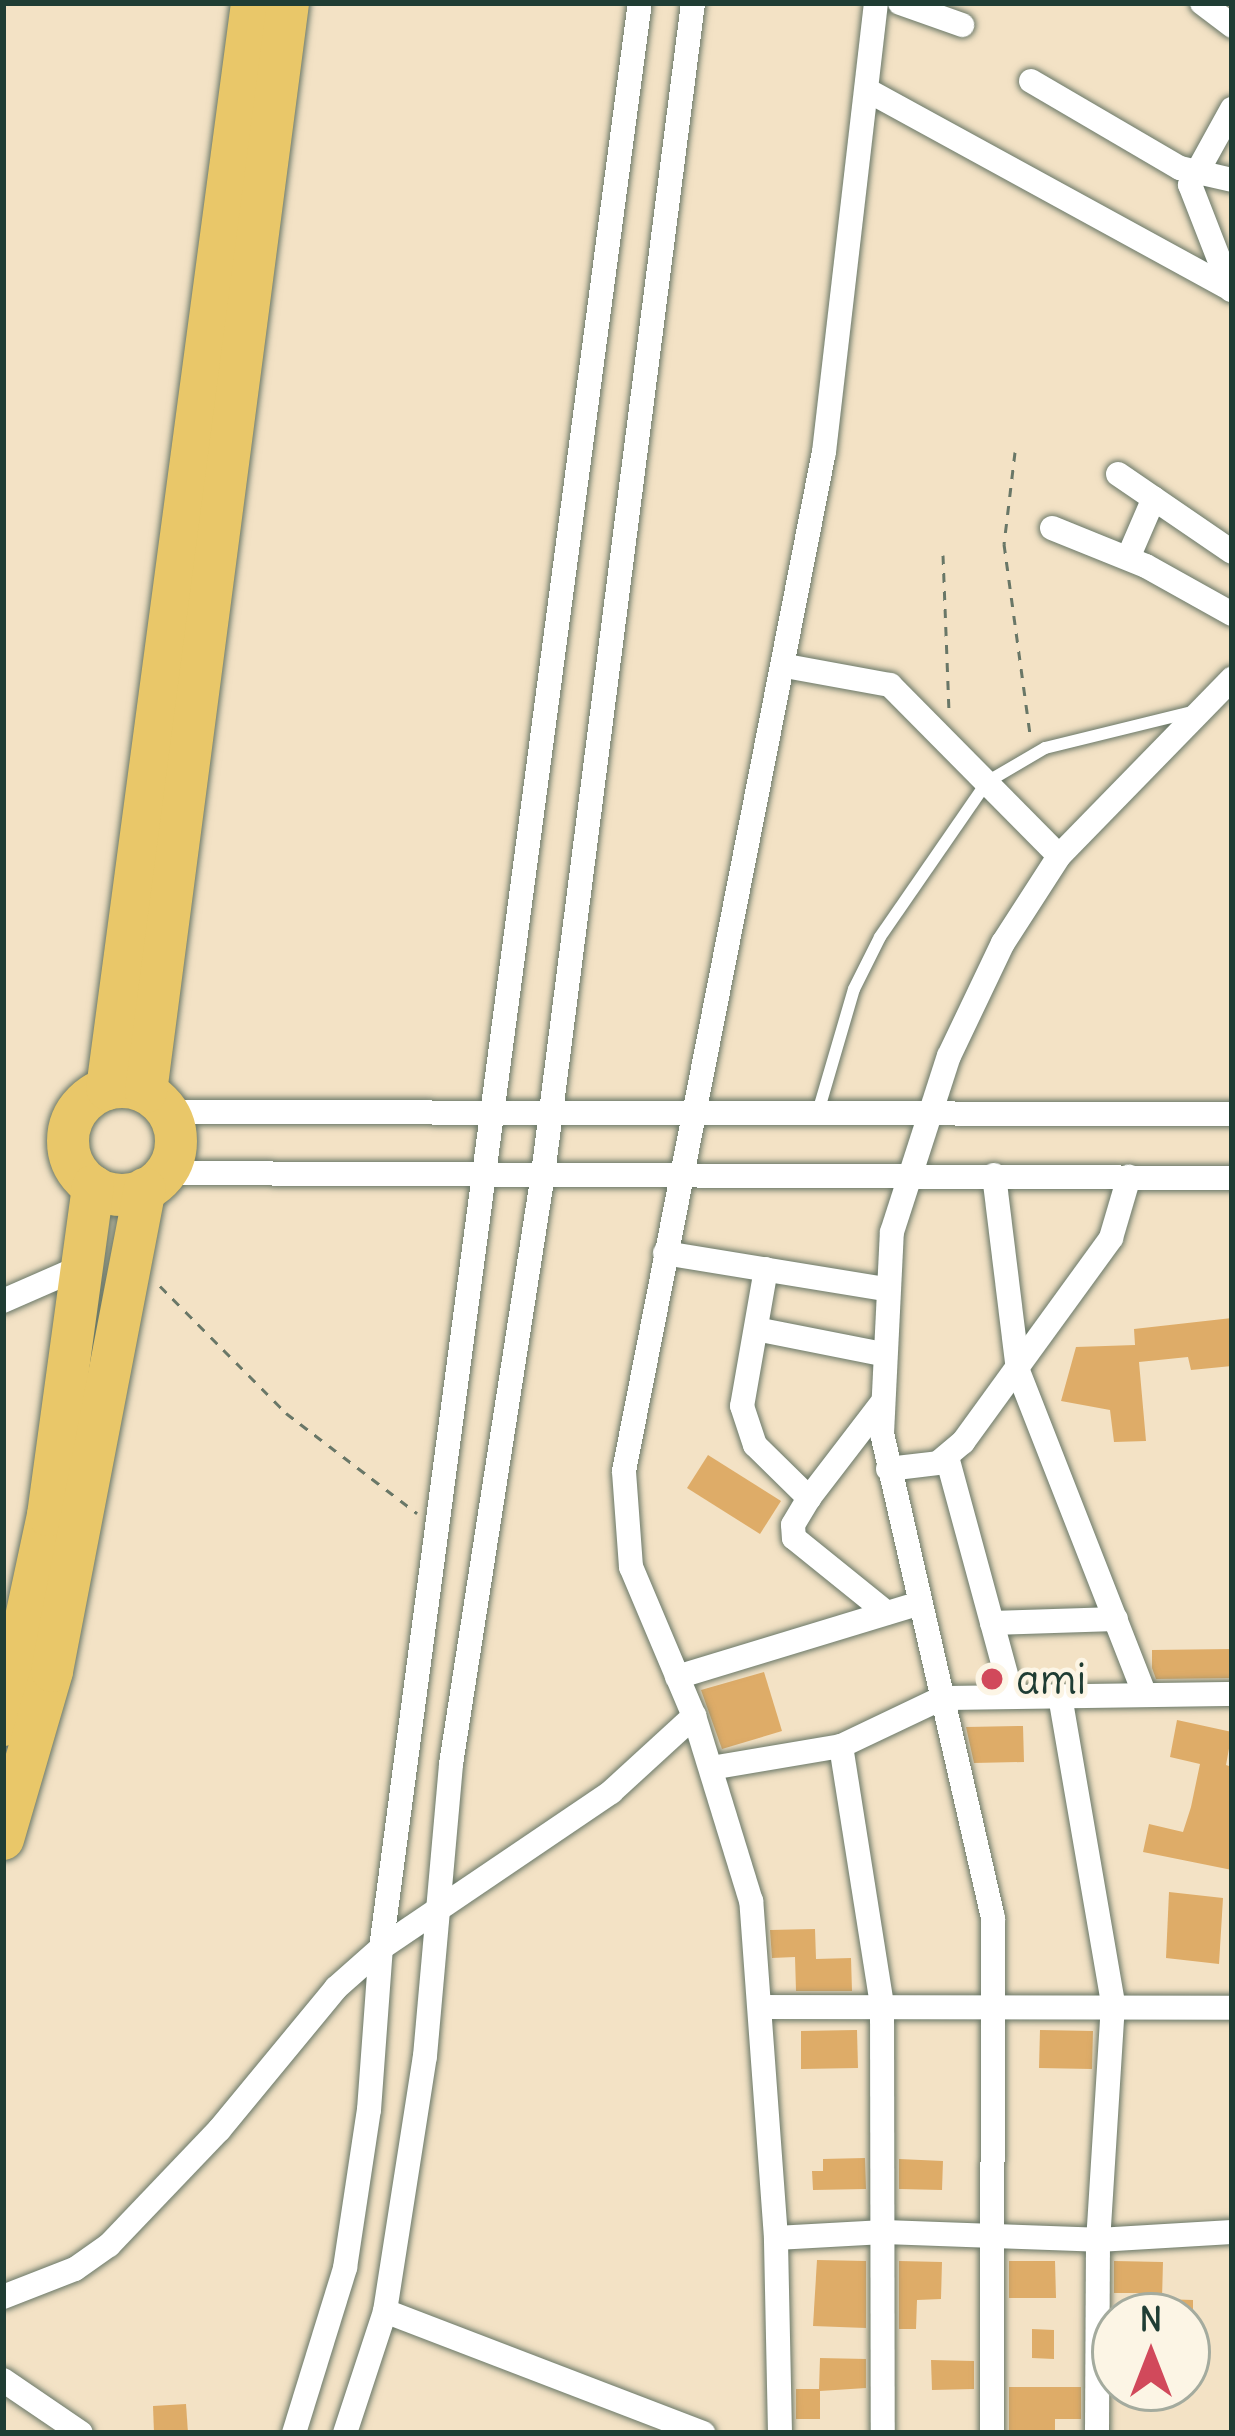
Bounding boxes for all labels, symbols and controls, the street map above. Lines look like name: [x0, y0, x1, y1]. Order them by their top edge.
place label: ami: [1016, 1654, 1086, 1704]
marker: ami: [979, 1666, 1005, 1692]
north arrow: [1091, 2292, 1211, 2412]
text: N: [1140, 2298, 1162, 2340]

